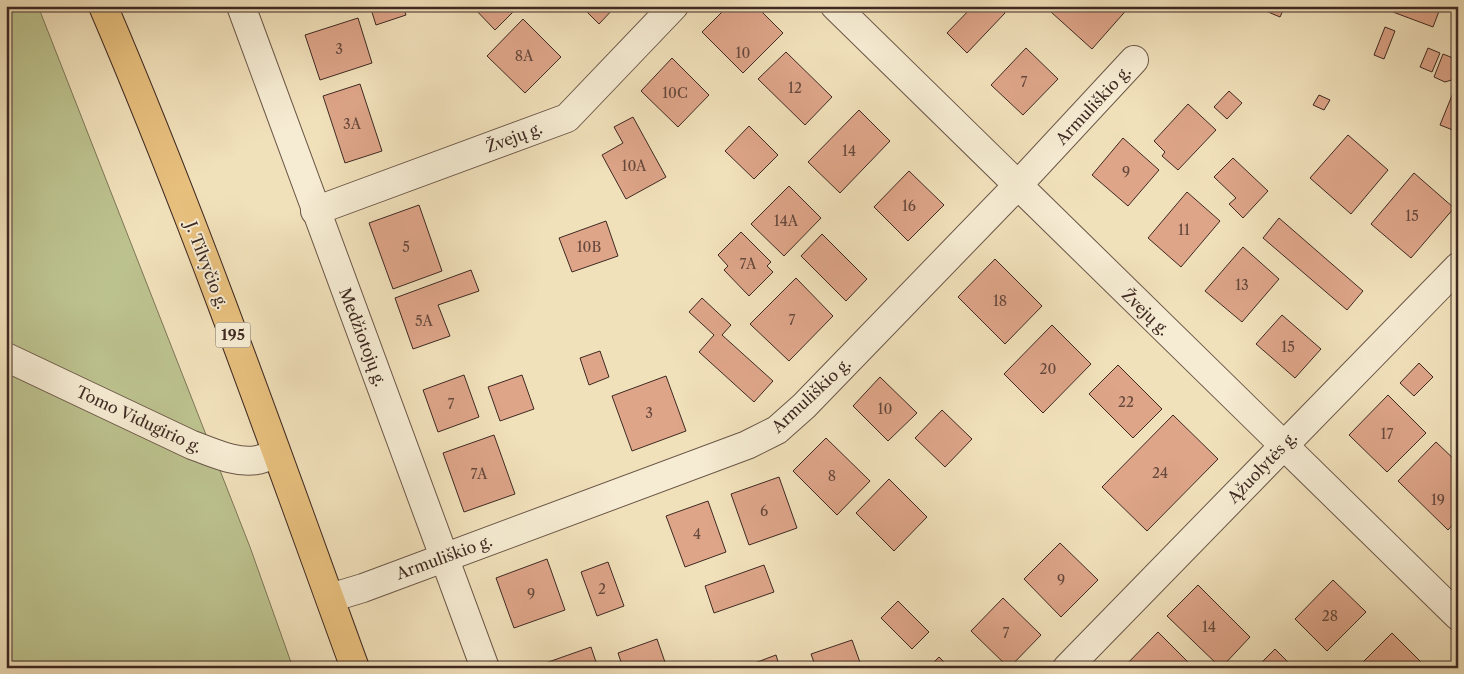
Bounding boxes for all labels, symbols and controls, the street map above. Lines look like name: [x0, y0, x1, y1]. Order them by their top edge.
house number: 3: [335, 40, 343, 58]
house number: 10: [736, 44, 750, 62]
house number: 8A: [515, 47, 534, 65]
street label: Armuliškio g.: [1051, 61, 1135, 149]
house number: 7: [1021, 73, 1028, 91]
house number: 12: [788, 79, 802, 97]
house number: 10C: [662, 84, 688, 102]
house number: 3A: [343, 115, 362, 133]
street label: Žvejų g.: [483, 117, 545, 156]
house number: 14: [842, 142, 856, 160]
house number: 10A: [622, 157, 647, 175]
house number: 9: [1122, 163, 1130, 181]
house number: 16: [902, 197, 916, 215]
house number: 15: [1405, 207, 1419, 225]
house number: 14A: [774, 212, 799, 230]
street label: J. Tilvyčio g.: [180, 216, 233, 312]
house number: 11: [1178, 221, 1190, 239]
house number: 5: [402, 238, 410, 256]
house number: 10B: [577, 238, 601, 256]
house number: 7A: [740, 255, 757, 273]
house number: 13: [1235, 276, 1249, 294]
street label: Žvejų g.: [1118, 284, 1175, 340]
street label: Medžiotojų g.: [335, 285, 391, 389]
house number: 18: [993, 292, 1007, 310]
house number: 7: [789, 311, 796, 329]
house number: 5A: [415, 312, 434, 330]
road number: 195: [216, 322, 250, 348]
house number: 15: [1281, 338, 1295, 356]
street label: Armuliškio g.: [767, 353, 855, 437]
house number: 20: [1040, 360, 1057, 378]
street label: Tomo Vidugirio g.: [73, 381, 205, 457]
house number: 22: [1118, 393, 1134, 411]
house number: 7: [448, 395, 455, 413]
house number: 10: [878, 400, 892, 418]
house number: 3: [645, 404, 653, 422]
house number: 17: [1381, 425, 1393, 443]
street label: Ąžuolytės g.: [1222, 427, 1301, 508]
house number: 24: [1152, 464, 1168, 482]
house number: 7A: [471, 465, 488, 483]
house number: 8: [828, 467, 836, 485]
house number: 19: [1431, 491, 1445, 509]
house number: 6: [760, 502, 768, 520]
house number: 4: [693, 525, 701, 543]
street label: Armuliškio g.: [392, 530, 495, 584]
house number: 9: [1057, 571, 1065, 589]
house number: 2: [598, 580, 606, 598]
house number: 9: [527, 585, 535, 603]
house number: 28: [1322, 607, 1338, 625]
house number: 14: [1202, 618, 1216, 636]
house number: 7: [1003, 624, 1010, 642]

